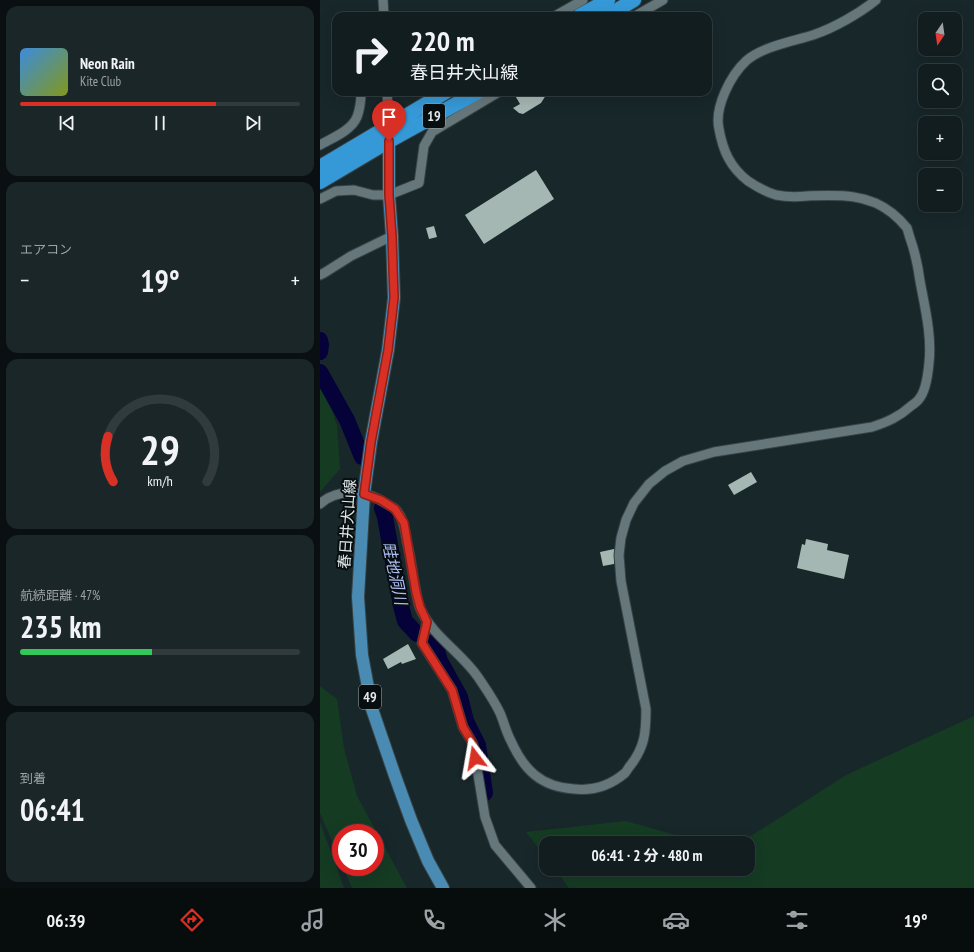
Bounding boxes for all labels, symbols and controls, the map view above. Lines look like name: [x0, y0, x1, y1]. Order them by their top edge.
north arrow: [918, 12, 962, 56]
map controls: [918, 12, 962, 212]
text: 220 m: [410, 22, 474, 59]
icon: right: [344, 28, 396, 80]
text: Neon Rain: [80, 54, 135, 73]
text: 春日井犬山線: [410, 61, 518, 84]
button: search: [918, 64, 962, 108]
text: Kite Club: [80, 73, 121, 90]
pin: [372, 100, 406, 141]
road number: 19: [423, 104, 445, 128]
icon: arrive: [378, 106, 400, 128]
icon: previous: [56, 112, 78, 134]
icon: pause: [149, 112, 171, 134]
icon: next: [242, 112, 264, 134]
button: +: [918, 116, 962, 160]
button: −: [918, 168, 962, 212]
text: エアコン: [20, 241, 72, 258]
text: 19°: [140, 261, 180, 300]
text: −: [20, 266, 29, 294]
text: +: [291, 266, 300, 294]
text: 29: [140, 423, 180, 476]
text: km/h: [147, 471, 173, 490]
street label: 春日井犬山線: [334, 478, 360, 570]
water label: 畦地洞川: [379, 540, 412, 608]
text: 航続距離 · 47%: [20, 587, 100, 604]
text: 235 km: [20, 607, 101, 646]
road number: 49: [359, 685, 381, 709]
position arrow: [454, 737, 496, 779]
text: 到着: [20, 770, 46, 787]
text: 06:41: [20, 790, 85, 829]
speed limit sign: 30: [332, 824, 384, 876]
text: 06:41 · 2 分 · 480 m: [592, 846, 702, 865]
icon: directions: [178, 906, 206, 934]
icon: music: [299, 906, 327, 934]
icon: phone: [420, 906, 448, 934]
icon: climate: [541, 906, 569, 934]
icon: car: [662, 906, 690, 934]
icon: filters: [783, 906, 811, 934]
text: 06:39: [46, 909, 85, 932]
text: 19°: [904, 909, 928, 932]

